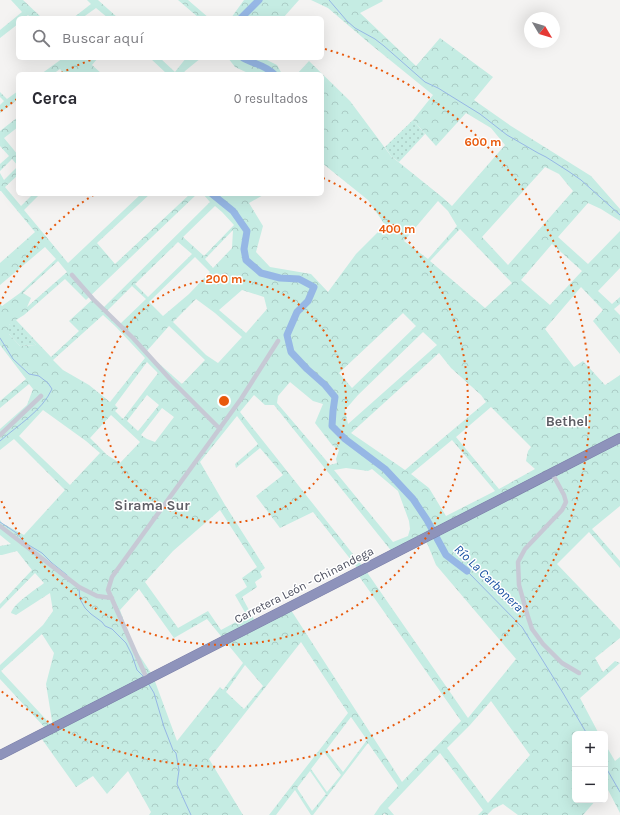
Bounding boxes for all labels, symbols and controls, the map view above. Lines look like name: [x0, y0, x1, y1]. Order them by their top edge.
north arrow: [524, 12, 560, 48]
search box: [16, 16, 324, 60]
icon: search: [30, 27, 52, 49]
text: Buscar aquí: [62, 29, 144, 47]
text: Cerca: [32, 88, 77, 108]
text: 0 resultados: [234, 91, 308, 106]
text: 600 m: [465, 135, 501, 149]
text: 400 m: [379, 222, 415, 236]
text: 200 m: [206, 272, 242, 286]
centre of rings: [217, 394, 231, 408]
district label: Bethel: [546, 413, 588, 430]
district label: Sirama Sur: [114, 497, 190, 514]
water label: Río La Carbonera: [451, 541, 527, 615]
street label: Carretera León - Chinandega: [232, 544, 376, 626]
map controls: [572, 731, 608, 803]
button: +: [572, 731, 608, 767]
button: −: [572, 767, 608, 803]

